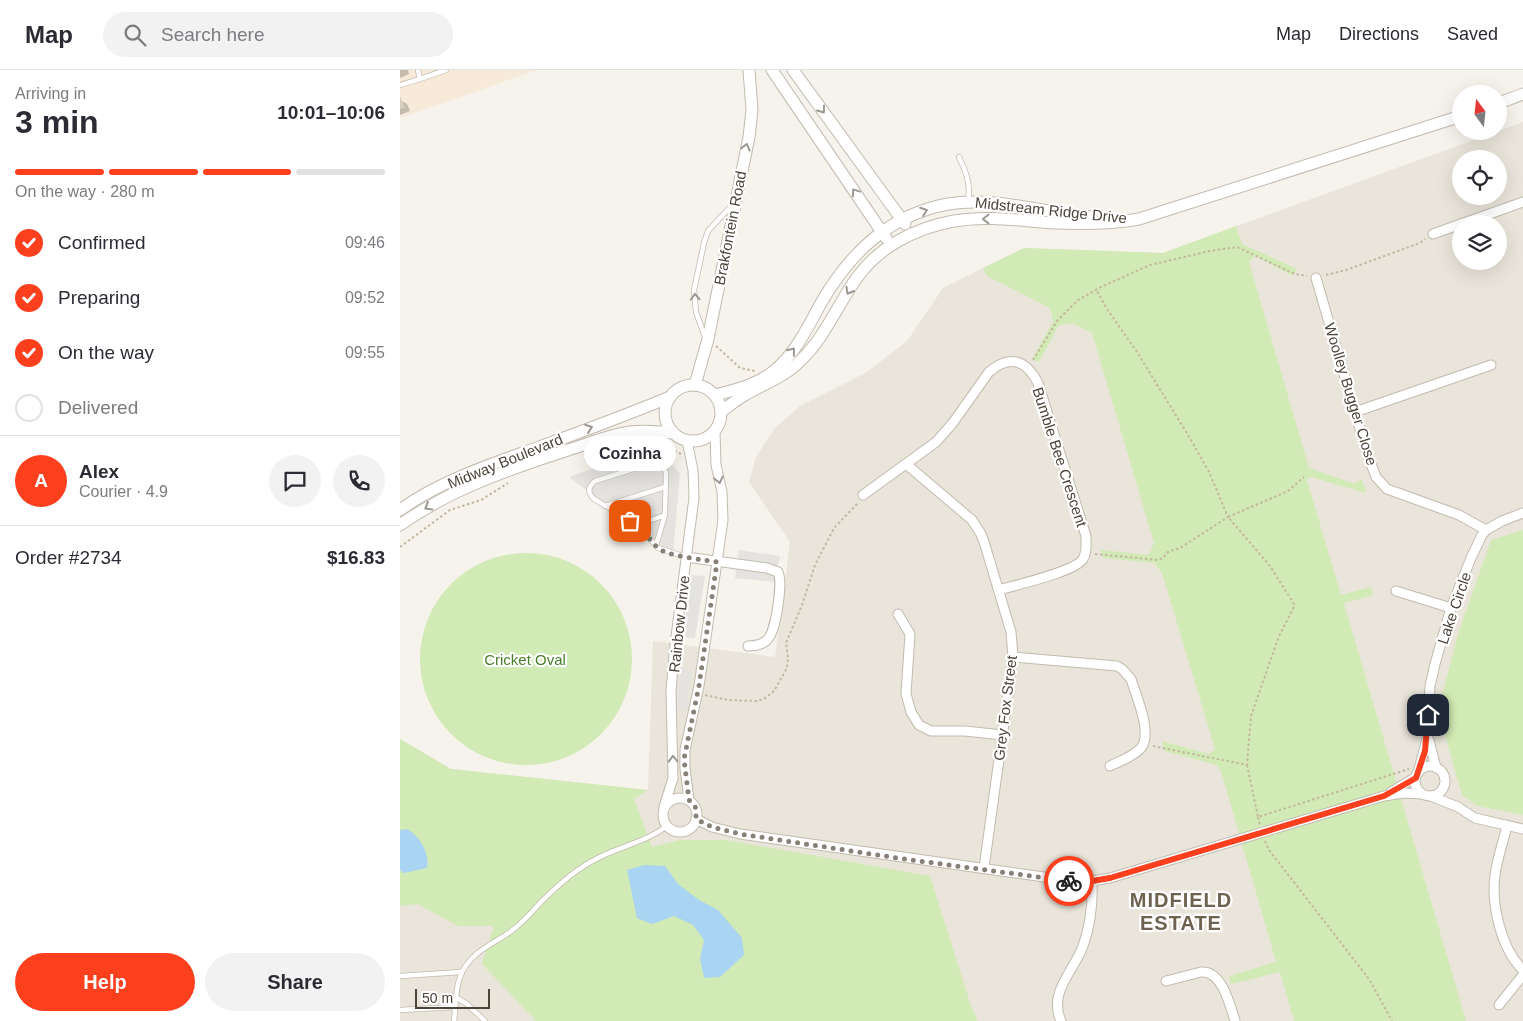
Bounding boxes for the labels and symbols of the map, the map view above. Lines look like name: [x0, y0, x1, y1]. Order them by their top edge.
north arrow: [1452, 85, 1508, 140]
one-way arrow: [816, 104, 824, 113]
one-way arrow: [740, 143, 751, 152]
street label: Brakfontein Road: [711, 169, 749, 287]
one-way arrow: [852, 188, 861, 198]
street label: Midstream Ridge Drive: [974, 194, 1128, 226]
one-way arrow: [919, 207, 928, 217]
one-way arrow: [981, 214, 989, 224]
one-way arrow: [845, 285, 855, 294]
one-way arrow: [689, 292, 700, 300]
street label: Woolley Bugger Close: [1321, 321, 1381, 467]
one-way arrow: [787, 348, 795, 357]
street label: Bumble Bee Crescent: [1029, 385, 1091, 530]
one-way arrow: [584, 424, 593, 434]
street label: Midway Boulevard: [445, 430, 565, 492]
callout: Cozinha: [584, 436, 676, 471]
one-way arrow: [714, 476, 724, 485]
one-way arrow: [424, 500, 433, 510]
pin: [609, 500, 651, 542]
street label: Lake Circle: [1434, 570, 1474, 646]
street label: Rainbow Drive: [665, 575, 693, 673]
park label: Cricket Oval: [484, 651, 566, 668]
street label: Grey Fox Street: [990, 654, 1020, 762]
pin: [1407, 694, 1449, 736]
one-way arrow: [668, 755, 679, 763]
courier: [1044, 856, 1094, 906]
district label: MIDFIELD ESTATE: [1130, 889, 1232, 934]
scale bar: [415, 986, 490, 1009]

